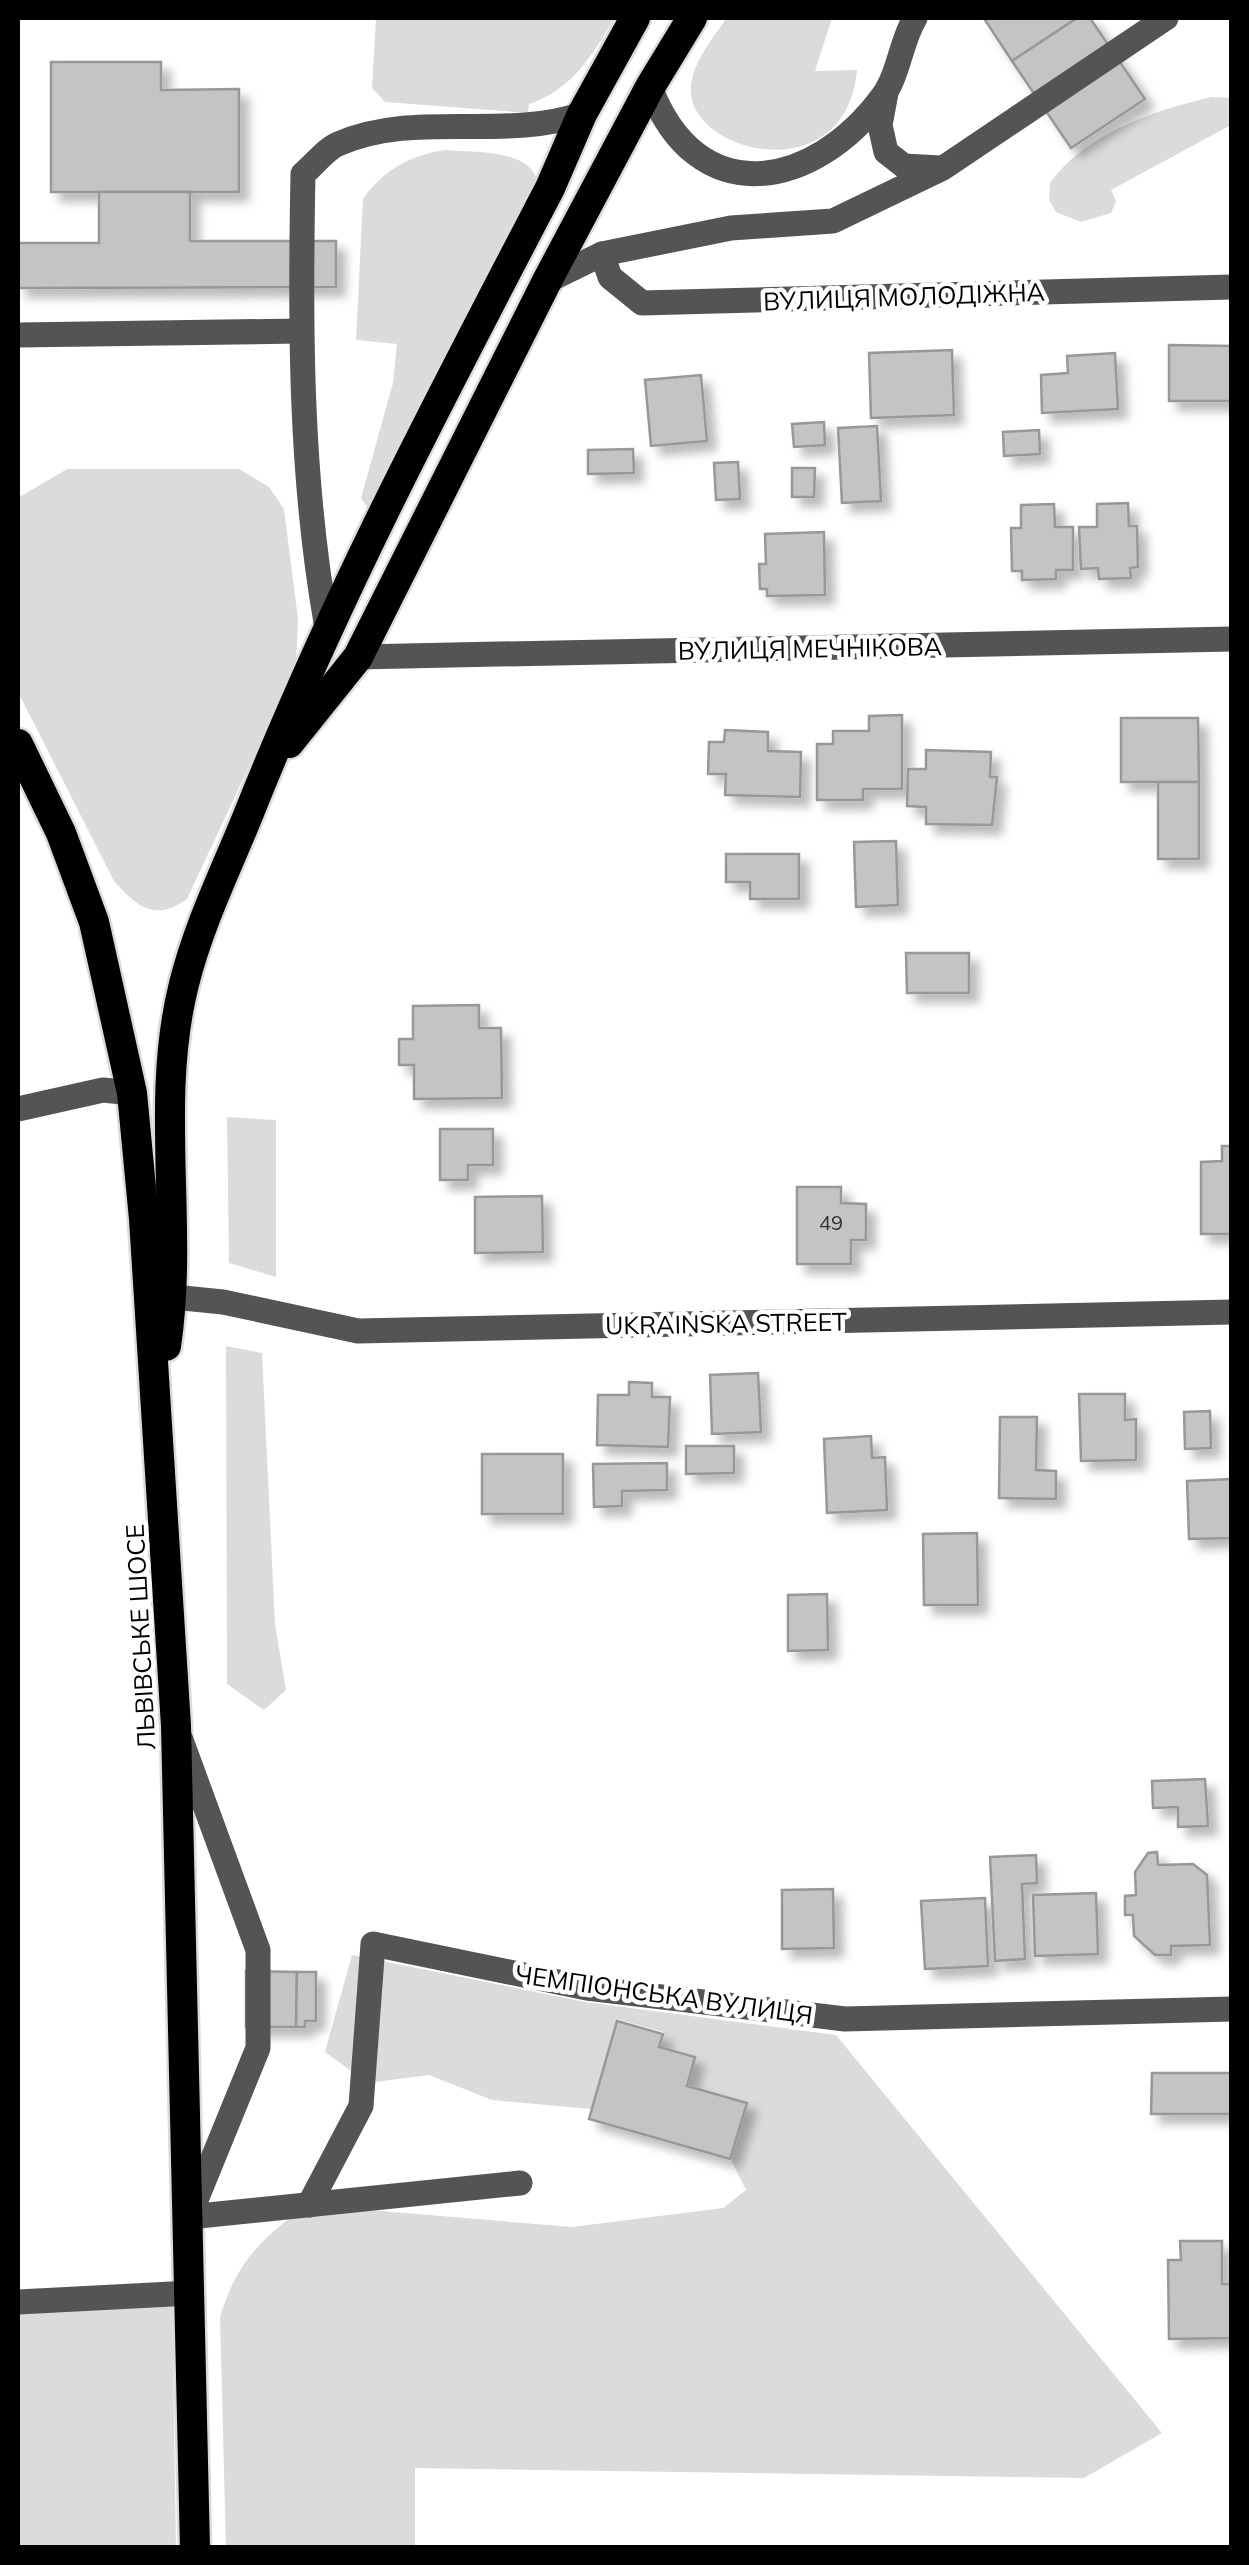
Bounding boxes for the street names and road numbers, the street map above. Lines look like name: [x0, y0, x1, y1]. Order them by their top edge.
street label: ВУЛИЦЯ МОЛОДІЖНА: [763, 276, 1045, 316]
street label: ВУЛИЦЯ МЕЧНІКОВА: [678, 630, 942, 666]
street label: UKRAINSKA STREET: [605, 1305, 847, 1341]
street label: ЛЬВІВСЬКЕ ШОСЕ: [119, 1523, 161, 1751]
street label: ЧЕМПІОНСЬКА ВУЛИЦЯ: [513, 1958, 815, 2030]

